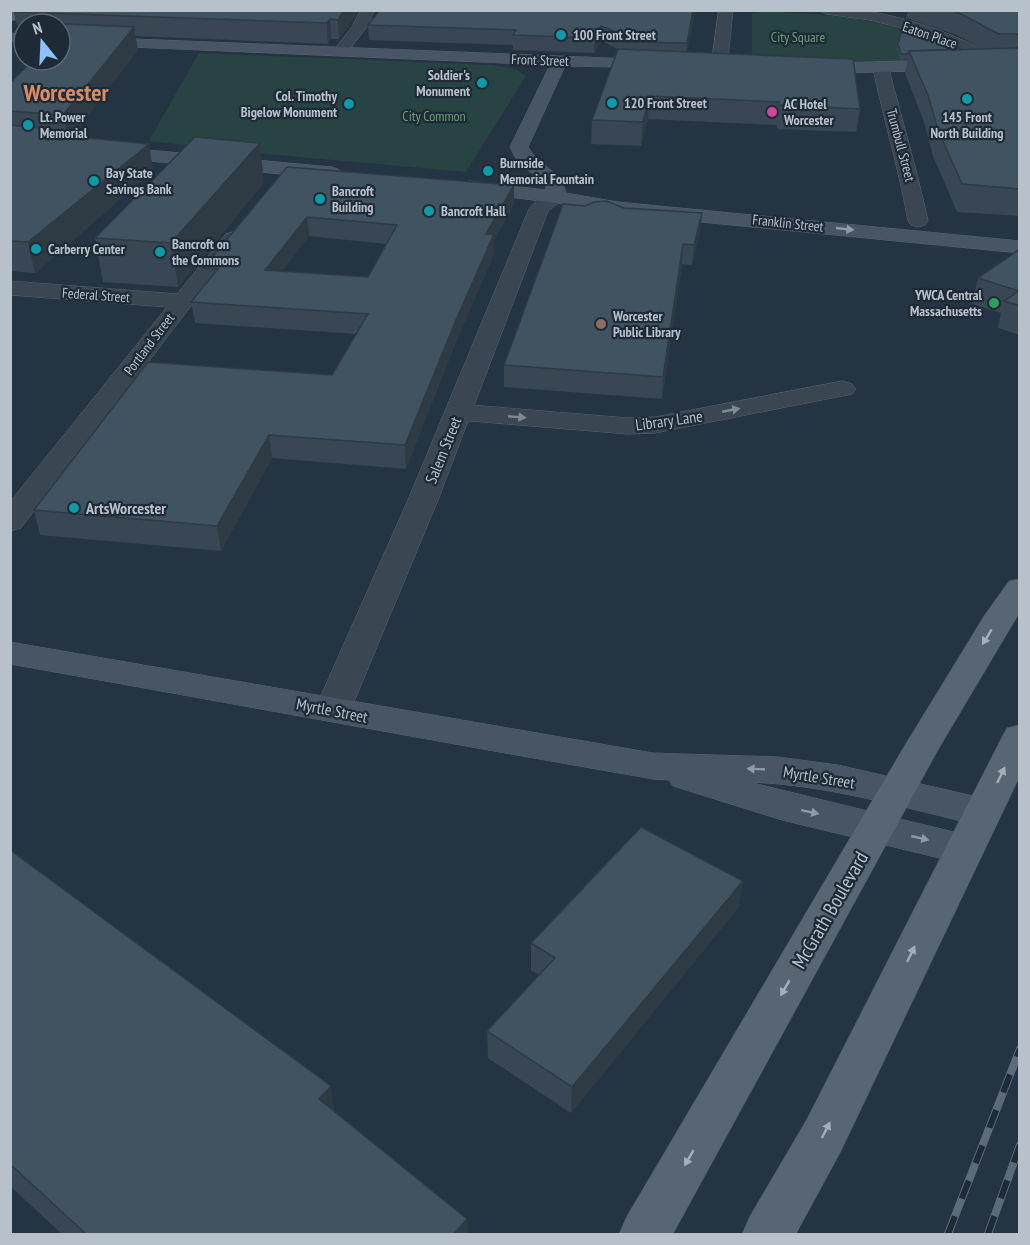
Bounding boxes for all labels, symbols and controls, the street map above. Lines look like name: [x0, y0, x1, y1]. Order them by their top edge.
north arrow: [12, 12, 72, 72]
text: N: [30, 17, 45, 39]
street label: Eaton Place: [900, 17, 960, 53]
place label: 100 Front Street: [573, 26, 656, 44]
marker: 100 Front Street: [554, 28, 568, 42]
park label: City Square: [771, 28, 825, 46]
street label: Front Street: [511, 50, 569, 70]
place label: Soldier's Monument: [416, 66, 470, 100]
marker: Soldier's Monument: [475, 76, 489, 90]
district label: Worcester: [23, 77, 109, 108]
place label: Col. Timothy Bigelow Monument: [241, 87, 337, 121]
marker: 145 Front North Building: [960, 92, 974, 106]
place label: 120 Front Street: [624, 94, 707, 112]
place label: AC Hotel Worcester: [783, 95, 834, 129]
marker: 120 Front Street: [605, 96, 619, 110]
marker: Col. Timothy Bigelow Monument: [342, 97, 356, 111]
marker: AC Hotel Worcester: [765, 105, 779, 119]
park label: City Common: [402, 107, 466, 125]
street label: Trumbull Street: [883, 107, 919, 184]
place label: Lt. Power Memorial: [40, 108, 88, 142]
place label: 145 Front North Building: [931, 108, 1004, 142]
marker: Lt. Power Memorial: [21, 118, 35, 132]
place label: Burnside Memorial Fountain: [500, 154, 594, 188]
place label: Bay State Savings Bank: [106, 164, 172, 198]
marker: Burnside Memorial Fountain: [481, 164, 495, 178]
marker: Bay State Savings Bank: [87, 174, 101, 188]
place label: Bancroft Building: [332, 182, 374, 216]
marker: Bancroft Building: [313, 192, 327, 206]
place label: Bancroft Hall: [441, 202, 506, 220]
marker: Bancroft Hall: [422, 204, 436, 218]
street label: Franklin Street: [752, 210, 824, 236]
one-way arrow: [835, 224, 854, 234]
place label: Bancroft on the Commons: [172, 235, 239, 269]
place label: Carberry Center: [48, 240, 126, 258]
marker: Carberry Center: [29, 242, 43, 256]
marker: Bancroft on the Commons: [153, 245, 167, 259]
street label: Federal Street: [61, 284, 131, 306]
place label: YWCA Central Massachusetts: [910, 286, 983, 320]
marker: YWCA Central Massachusetts: [987, 296, 1001, 310]
place label: Worcester Public Library: [612, 307, 681, 341]
street label: Portland Street: [120, 309, 178, 379]
marker: Worcester Public Library: [594, 317, 608, 331]
street label: Library Lane: [634, 405, 704, 435]
one-way arrow: [722, 406, 741, 415]
one-way arrow: [507, 412, 526, 422]
street label: Salem Street: [421, 413, 466, 486]
place label: ArtsWorcester: [85, 498, 166, 518]
marker: ArtsWorcester: [67, 501, 81, 515]
one-way arrow: [982, 629, 993, 645]
street label: Myrtle Street: [295, 693, 370, 727]
street label: Myrtle Street: [782, 761, 857, 793]
one-way arrow: [747, 764, 766, 773]
one-way arrow: [996, 766, 1006, 783]
one-way arrow: [801, 808, 819, 818]
one-way arrow: [911, 834, 929, 844]
street label: McGrath Boulevard: [786, 847, 874, 973]
one-way arrow: [907, 946, 916, 963]
one-way arrow: [780, 980, 790, 997]
one-way arrow: [821, 1121, 831, 1138]
one-way arrow: [683, 1150, 694, 1166]

